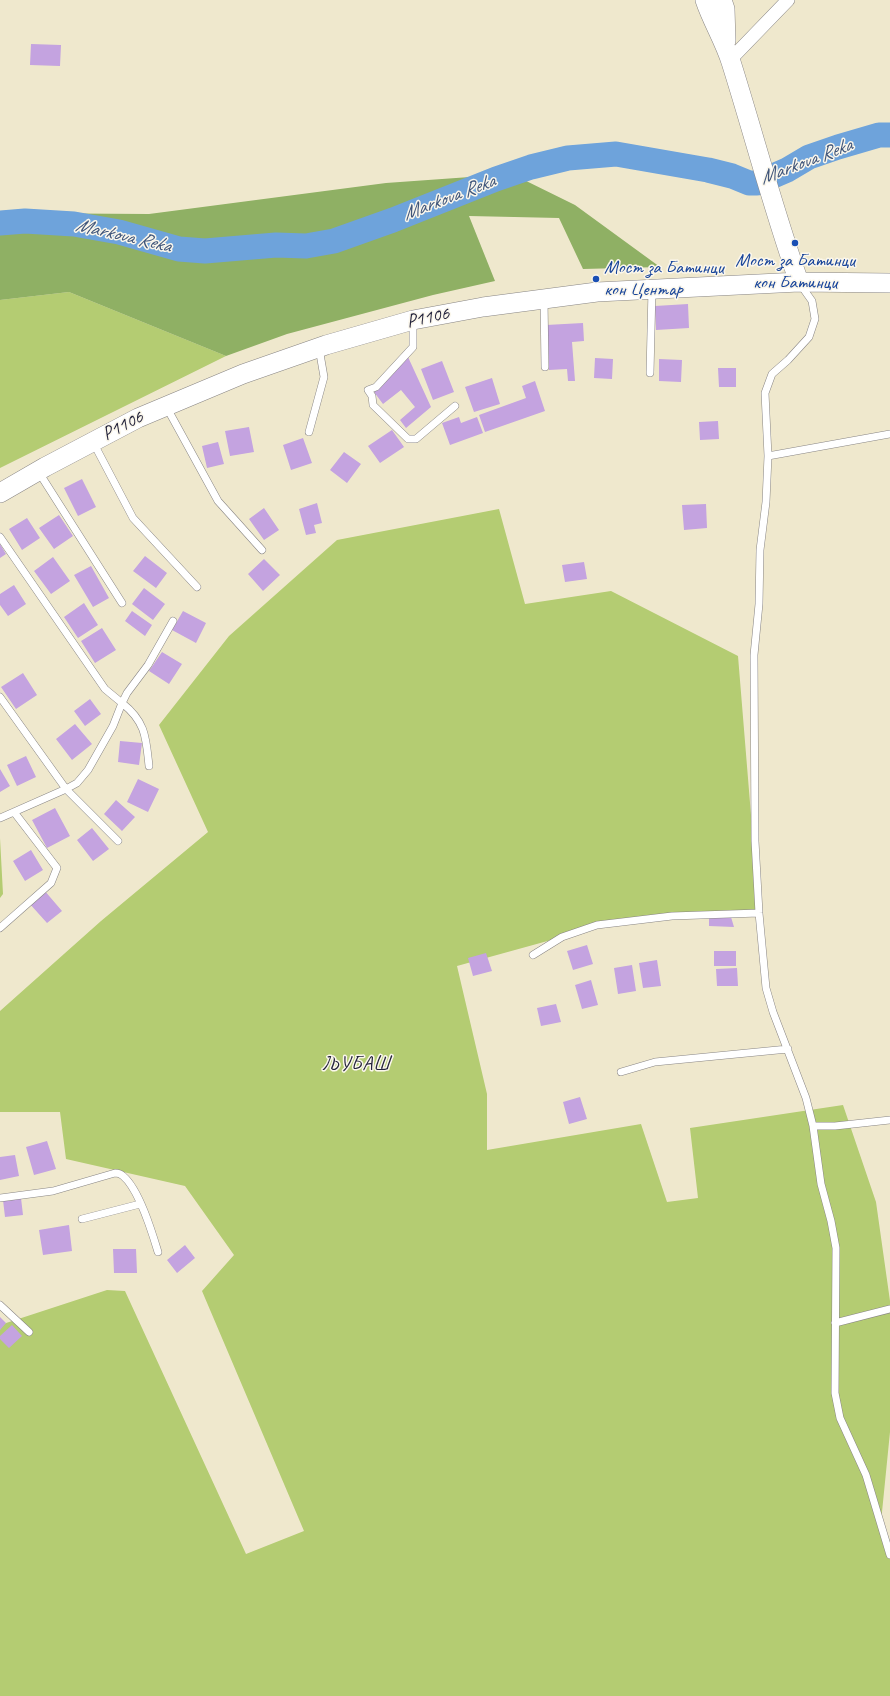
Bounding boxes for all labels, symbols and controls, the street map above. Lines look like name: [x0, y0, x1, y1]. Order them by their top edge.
water label: Markova Reka: [757, 133, 855, 191]
water label: Markova Reka: [400, 169, 498, 227]
water label: Markova Reka: [73, 213, 173, 259]
marker: Мост за Батинци кон Батинци: [790, 238, 800, 248]
place label: Мост за Батинци кон Батинци: [735, 250, 855, 294]
place label: Мост за Батинци кон Центар: [604, 257, 724, 301]
marker: Мост за Батинци кон Центар: [591, 274, 601, 284]
street label: P1106: [405, 302, 451, 334]
street label: P1106: [99, 406, 147, 446]
district label: ЉУБАШ: [322, 1053, 390, 1077]

